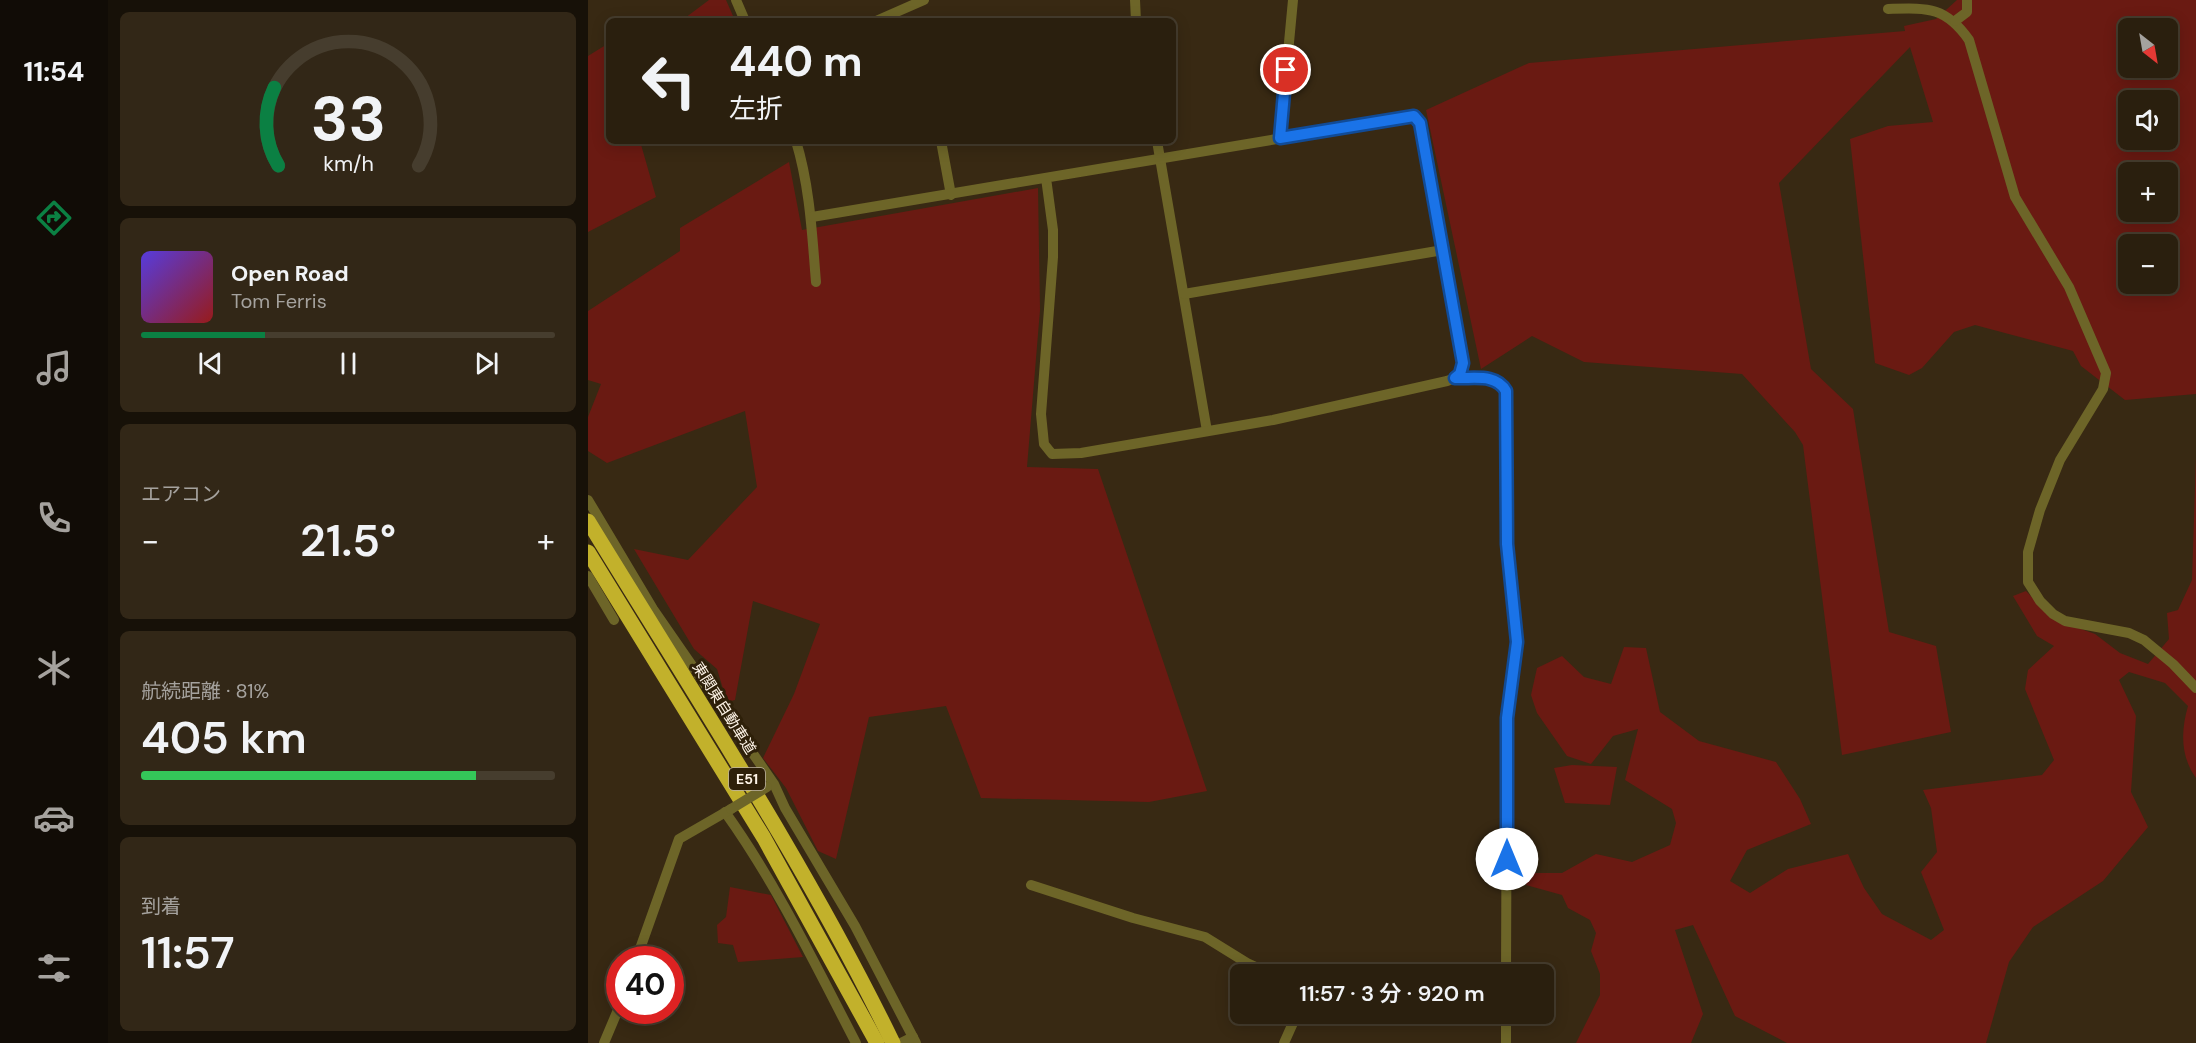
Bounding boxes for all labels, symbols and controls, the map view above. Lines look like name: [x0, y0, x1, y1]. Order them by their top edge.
north arrow: [2118, 18, 2178, 78]
map controls: [2118, 18, 2178, 294]
text: 440 m: [729, 34, 863, 89]
icon: left: [630, 42, 708, 120]
pin: [1260, 44, 1311, 95]
icon: arrive: [1269, 53, 1302, 86]
text: 11:54: [24, 54, 84, 89]
text: 33: [310, 78, 386, 159]
button: sound: [2118, 90, 2178, 150]
text: 左折: [729, 91, 783, 126]
text: km/h: [323, 150, 373, 178]
button: +: [2118, 162, 2178, 222]
icon: directions: [33, 197, 75, 239]
button: −: [2118, 234, 2178, 294]
text: Open Road: [231, 259, 349, 288]
text: Tom Ferris: [231, 288, 327, 314]
icon: music: [33, 347, 75, 389]
icon: previous: [194, 347, 227, 380]
icon: pause: [332, 347, 365, 380]
icon: next: [470, 347, 503, 380]
text: エアコン: [141, 481, 221, 507]
icon: phone: [33, 497, 75, 539]
text: 21.5°: [300, 511, 396, 570]
text: −: [141, 519, 159, 562]
text: +: [537, 519, 555, 562]
icon: climate: [33, 647, 75, 689]
street label: 東関東自動車道: [688, 658, 760, 758]
text: 航続距離 · 81%: [141, 678, 269, 704]
text: 405 km: [141, 708, 307, 767]
road number: E51: [729, 768, 765, 790]
icon: car: [33, 797, 75, 839]
position arrow: [1475, 827, 1539, 891]
text: 到着: [141, 893, 181, 919]
text: 11:57: [141, 923, 235, 982]
speed limit sign: 40: [606, 946, 684, 1024]
icon: filters: [33, 947, 75, 989]
text: 11:57 · 3 分 · 920 m: [1299, 979, 1485, 1008]

